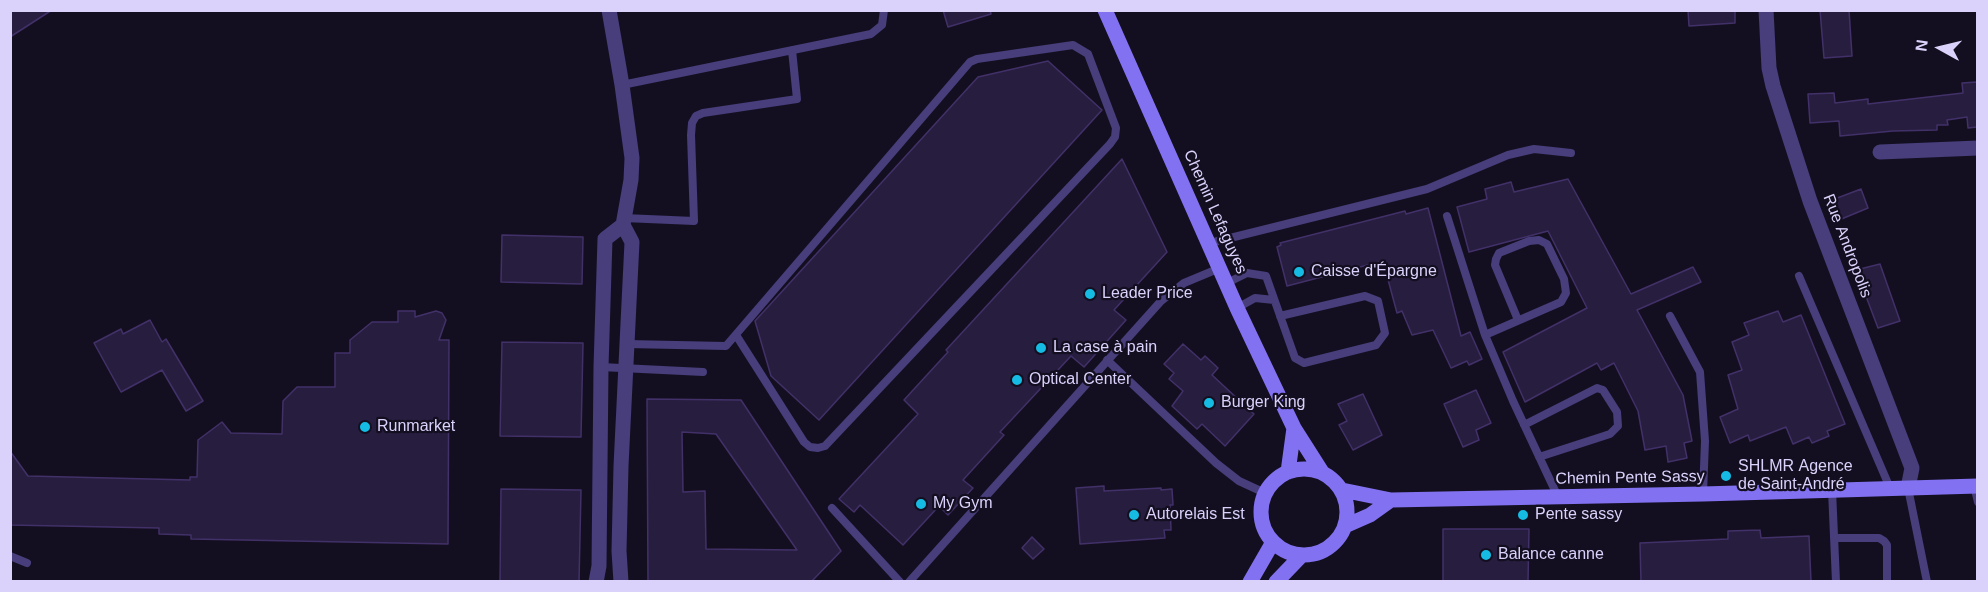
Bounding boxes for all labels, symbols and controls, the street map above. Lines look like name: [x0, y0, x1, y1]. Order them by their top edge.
north arrow: [1910, 18, 1970, 78]
text: N: [1912, 39, 1931, 52]
street label: Chemin Lefaguyes: [1179, 147, 1251, 277]
street label: Rue Andropolis: [1818, 191, 1876, 301]
place label: Caisse d'Épargne: [1311, 262, 1437, 282]
marker: Caisse d'Épargne: [1292, 265, 1306, 279]
place label: Leader Price: [1102, 284, 1193, 304]
marker: Leader Price: [1083, 287, 1097, 301]
place label: La case à pain: [1053, 338, 1157, 358]
marker: La case à pain: [1034, 341, 1048, 355]
place label: Optical Center: [1029, 370, 1131, 390]
marker: Optical Center: [1010, 373, 1024, 387]
place label: Burger King: [1221, 393, 1305, 413]
marker: Burger King: [1202, 396, 1216, 410]
place label: Runmarket: [377, 417, 455, 437]
marker: Runmarket: [358, 420, 372, 434]
place label: SHLMR Agence de Saint-André: [1738, 457, 1853, 495]
street label: Chemin Pente Sassy: [1555, 467, 1705, 489]
marker: SHLMR Agence de Saint-André: [1719, 469, 1733, 483]
place label: My Gym: [933, 494, 993, 514]
marker: My Gym: [914, 497, 928, 511]
place label: Autorelais Est: [1146, 505, 1245, 525]
place label: Pente sassy: [1535, 505, 1622, 525]
marker: Autorelais Est: [1127, 508, 1141, 522]
marker: Pente sassy: [1516, 508, 1530, 522]
place label: Balance canne: [1498, 545, 1604, 565]
marker: Balance canne: [1479, 548, 1493, 562]

